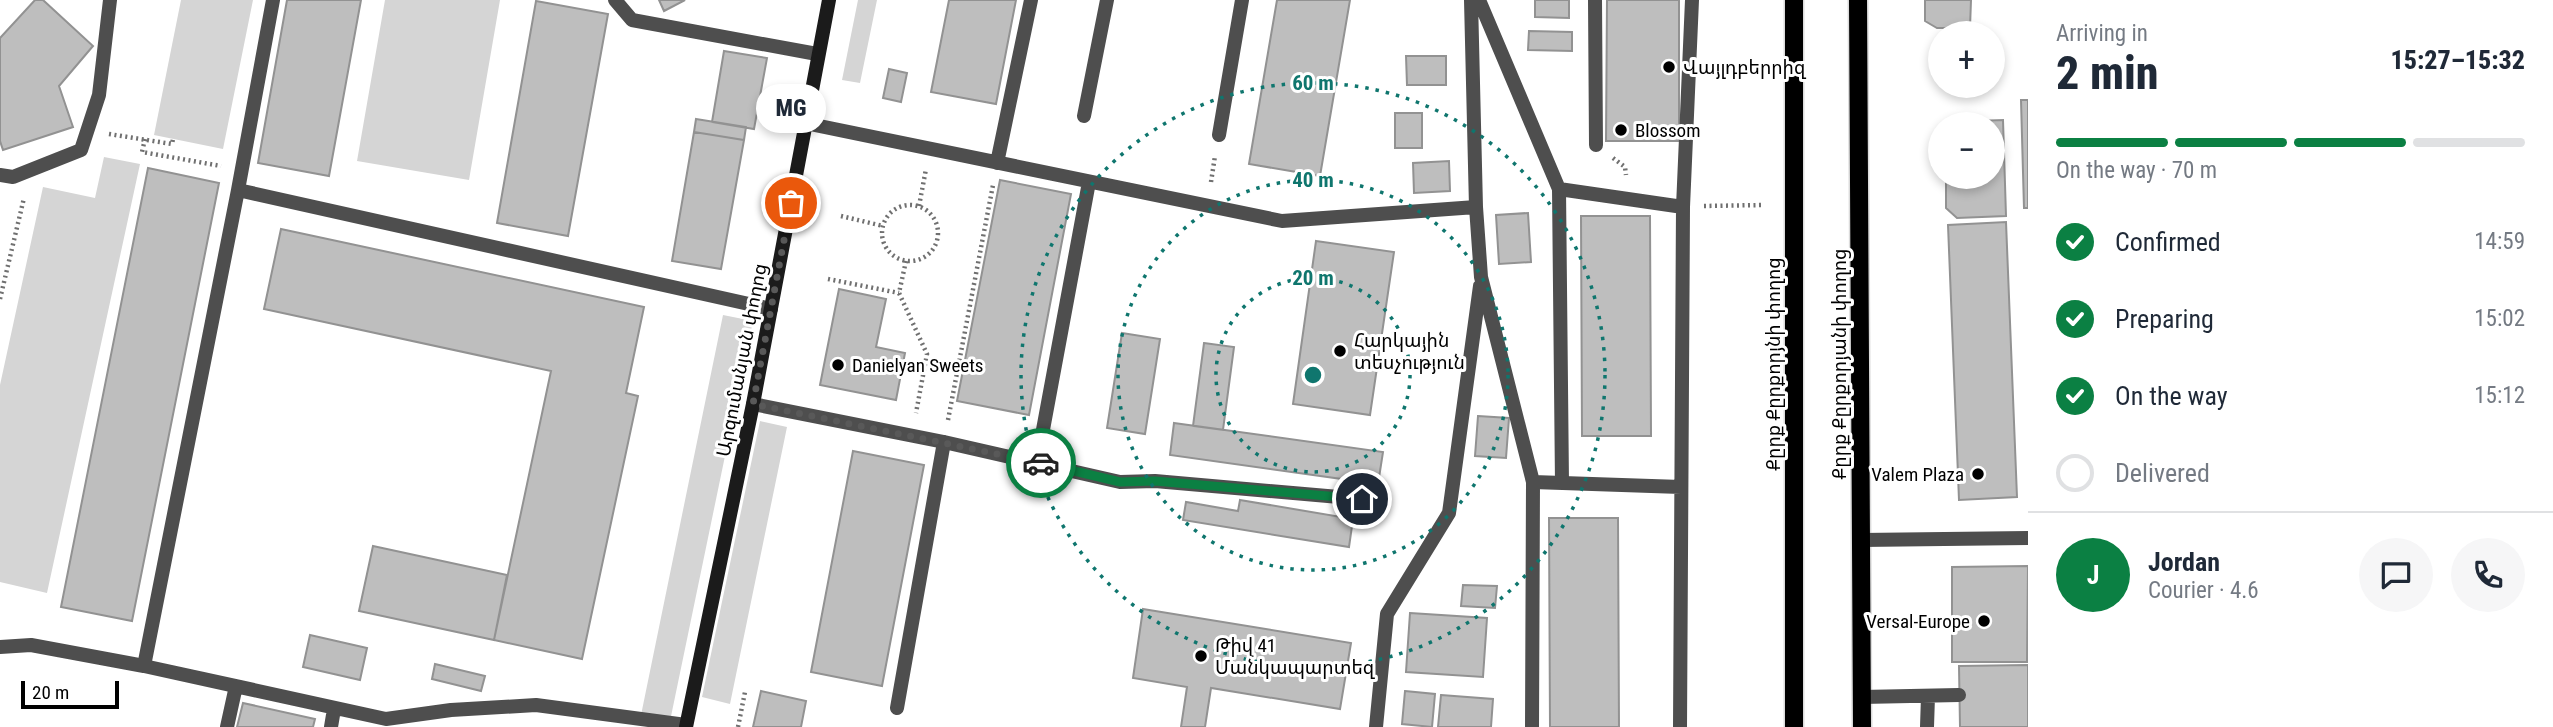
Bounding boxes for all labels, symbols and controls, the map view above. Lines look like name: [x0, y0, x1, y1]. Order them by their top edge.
text: Arriving in: [2056, 20, 2148, 47]
map controls: [1928, 21, 2005, 189]
button: +: [1928, 21, 2005, 98]
text: 15:27–15:32: [2391, 45, 2525, 75]
text: 2 min: [2056, 46, 2159, 100]
place label: Վայլդբերրիզ: [1683, 56, 1807, 79]
marker: Վայլդբերրիզ: [1661, 59, 1677, 75]
text: 60 m: [1292, 71, 1334, 95]
callout: MG: [756, 84, 826, 133]
text: MG: [776, 95, 806, 122]
button: −: [1928, 112, 2005, 189]
place label: Blossom: [1635, 119, 1700, 142]
marker: Blossom: [1613, 122, 1629, 138]
text: On the way · 70 m: [2056, 157, 2217, 184]
text: 40 m: [1292, 168, 1334, 192]
pin: [761, 173, 821, 233]
icon: bag: [772, 184, 810, 222]
icon: check: [2056, 223, 2094, 261]
text: Confirmed: [2115, 227, 2221, 257]
text: 14:59: [2474, 228, 2525, 255]
street label: Քըրք Քըրքորյանի փողոց: [1828, 249, 1851, 479]
street label: Քըրք Քըրքորյնի փողոց: [1762, 257, 1785, 471]
street label: Արզումանյան փողոց: [711, 261, 772, 459]
text: 20 m: [1292, 266, 1334, 290]
icon: check: [2056, 300, 2094, 338]
text: Preparing: [2115, 304, 2214, 334]
text: 15:02: [2474, 305, 2525, 332]
place label: Հարկային տեսչություն: [1354, 329, 1465, 374]
marker: Հարկային տեսչություն: [1332, 343, 1348, 359]
place label: Danielyan Sweets: [852, 354, 984, 377]
marker: Danielyan Sweets: [830, 357, 846, 373]
centre of rings: [1301, 363, 1325, 387]
icon: check: [2056, 377, 2094, 415]
text: On the way: [2115, 381, 2228, 411]
text: 15:12: [2474, 382, 2525, 409]
courier: [1006, 428, 1076, 498]
icon: car: [1022, 444, 1060, 482]
text: Delivered: [2115, 458, 2210, 488]
place label: Valem Plaza: [1871, 463, 1964, 486]
marker: Valem Plaza: [1970, 466, 1986, 482]
pin: [1332, 469, 1392, 529]
icon: home: [1343, 480, 1381, 518]
button: chat: [2359, 538, 2433, 612]
button: phone: [2451, 538, 2525, 612]
text: Jordan: [2148, 547, 2220, 577]
text: J: [2087, 560, 2099, 590]
text: Courier · 4.6: [2148, 577, 2259, 604]
place label: Versal-Europe: [1866, 610, 1970, 633]
marker: Versal-Europe: [1976, 613, 1992, 629]
place label: Թիվ 41 Մանկապարտեզ: [1215, 634, 1376, 679]
marker: Թիվ 41 Մանկապարտեզ: [1193, 648, 1209, 664]
scale bar: [21, 678, 119, 710]
text: 20 m: [32, 681, 69, 704]

